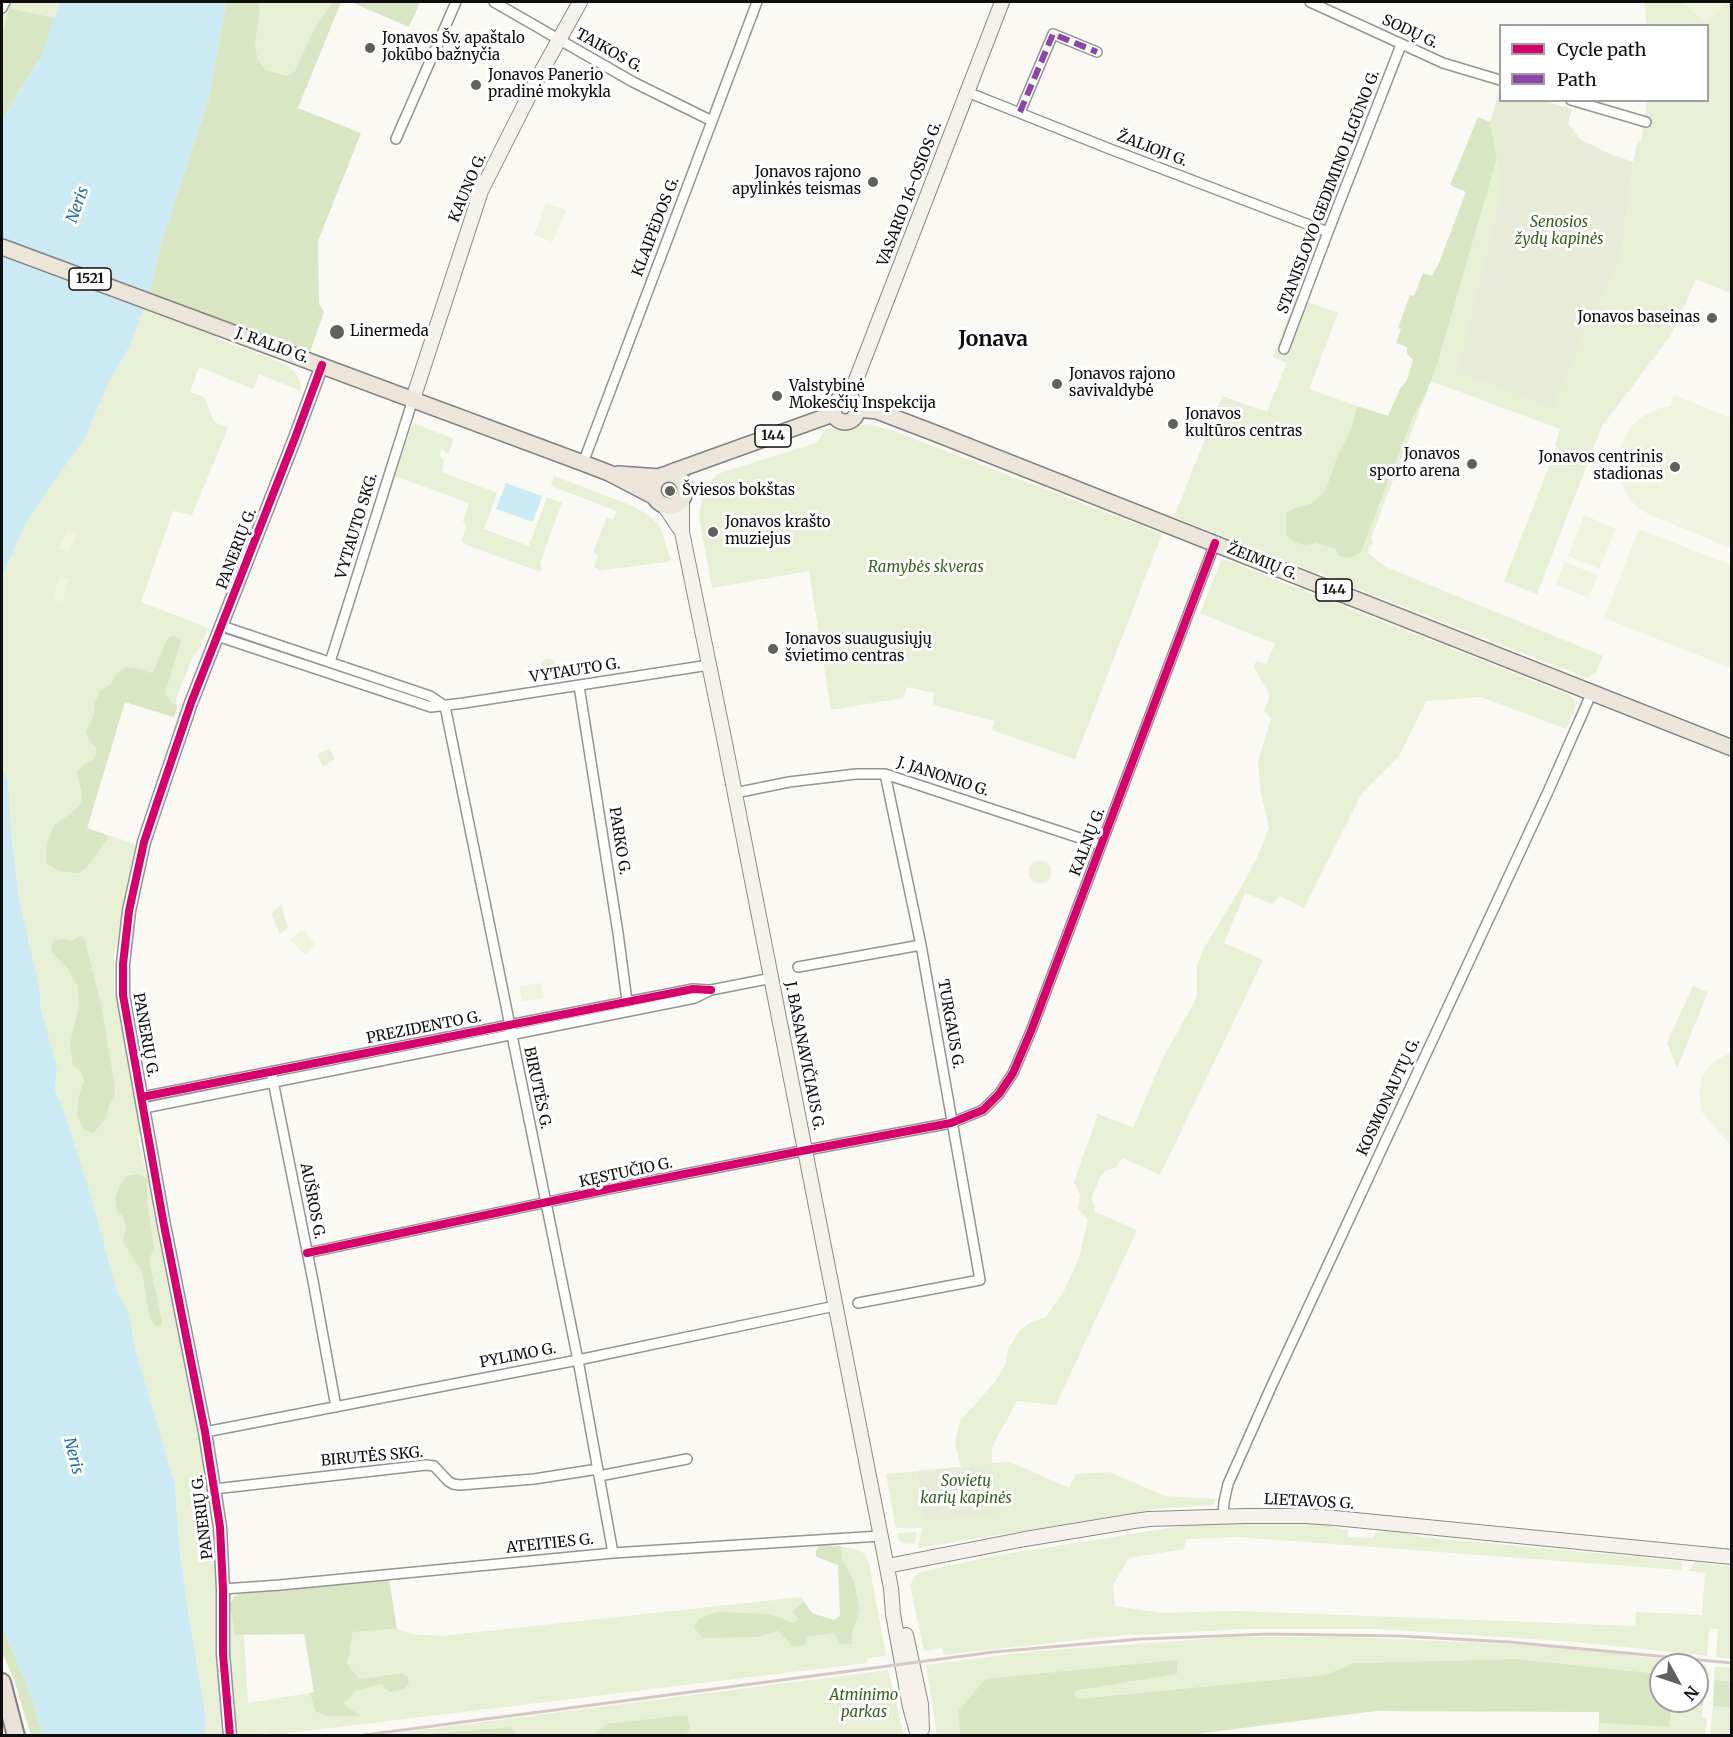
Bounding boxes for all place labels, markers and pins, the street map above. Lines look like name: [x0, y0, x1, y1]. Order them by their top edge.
place label: Jonavos Šv. apaštalo Jokūbo bažnyčia: [382, 30, 525, 65]
marker: Jonavos Šv. apaštalo Jokūbo bažnyčia: [363, 41, 377, 55]
place label: Jonavos Panerio pradinė mokykla: [488, 67, 611, 102]
marker: Jonavos Panerio pradinė mokykla: [469, 78, 483, 92]
place label: Jonavos rajono apylinkės teismas: [732, 164, 861, 199]
marker: Jonavos rajono apylinkės teismas: [866, 175, 880, 189]
place label: Jonavos baseinas: [1578, 309, 1700, 327]
marker: Jonavos baseinas: [1705, 311, 1719, 325]
marker: Linermeda: [328, 323, 346, 341]
place label: Linermeda: [350, 323, 429, 341]
place label: Jonavos rajono savivaldybė: [1069, 366, 1175, 401]
marker: Jonavos rajono savivaldybė: [1050, 377, 1064, 391]
place label: Valstybinė Mokesčių Inspekcija: [789, 378, 936, 413]
marker: Valstybinė Mokesčių Inspekcija: [770, 389, 784, 403]
place label: Jonavos kultūros centras: [1185, 406, 1302, 441]
marker: Jonavos kultūros centras: [1166, 417, 1180, 431]
place label: Jonavos sporto arena: [1370, 446, 1460, 481]
place label: Jonavos centrinis stadionas: [1539, 449, 1663, 484]
marker: Jonavos sporto arena: [1465, 457, 1479, 471]
marker: Jonavos centrinis stadionas: [1668, 460, 1682, 474]
place label: Šviesos bokštas: [682, 482, 795, 500]
marker: Šviesos bokštas: [663, 484, 677, 498]
place label: Jonavos krašto muziejus: [725, 514, 831, 549]
marker: Jonavos krašto muziejus: [706, 525, 720, 539]
place label: Jonavos suaugusiųjų švietimo centras: [785, 631, 932, 666]
marker: Jonavos suaugusiųjų švietimo centras: [766, 642, 780, 656]

